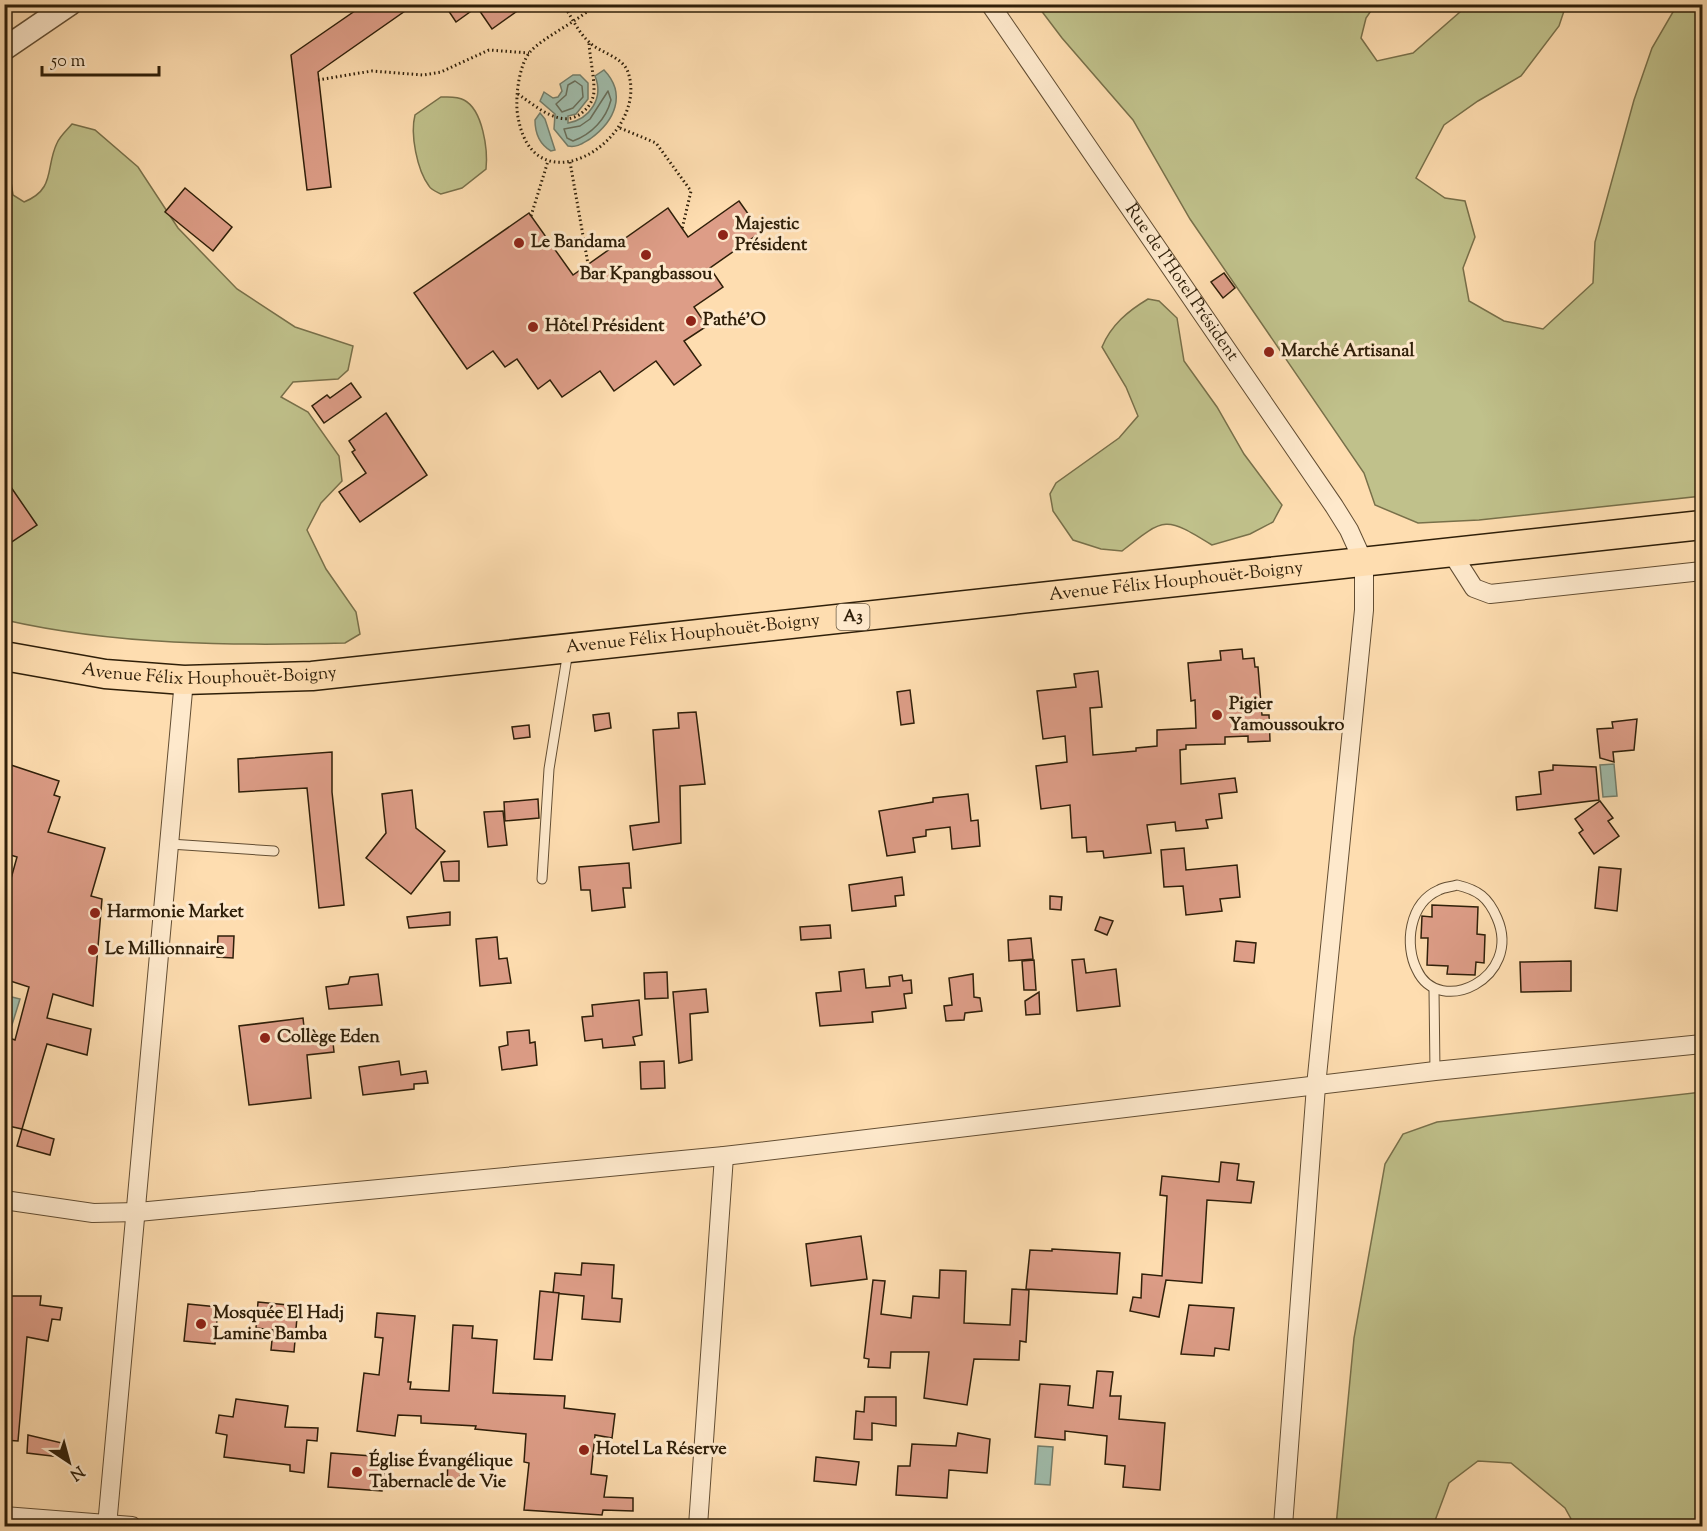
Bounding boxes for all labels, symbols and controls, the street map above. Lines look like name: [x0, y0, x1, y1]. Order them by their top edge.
scale bar: [42, 39, 159, 77]
text: 50 m: [50, 49, 86, 75]
street label: Rue de l'Hotel Président: [1118, 199, 1244, 367]
place label: Majestic Président: [735, 212, 808, 259]
marker: Majestic Président: [716, 228, 730, 242]
place label: Le Bandama: [531, 230, 627, 256]
marker: Le Bandama: [512, 236, 526, 250]
marker: Bar Kpangbassou: [639, 248, 653, 262]
place label: Bar Kpangbassou: [580, 262, 713, 288]
place label: Pathé'O: [703, 308, 766, 334]
place label: Hôtel Président: [545, 314, 665, 340]
marker: Pathé'O: [684, 314, 698, 328]
marker: Hôtel Président: [526, 320, 540, 334]
place label: Marché Artisanal: [1281, 339, 1416, 365]
marker: Marché Artisanal: [1262, 345, 1276, 359]
street label: Avenue Félix Houphouët-Boigny: [1048, 555, 1305, 609]
road number: A3: [836, 604, 870, 630]
street label: Avenue Félix Houphouët-Boigny: [564, 608, 821, 661]
street label: Avenue Félix Houphouët-Boigny: [80, 657, 338, 693]
place label: Pigier Yamoussoukro: [1229, 692, 1344, 739]
marker: Pigier Yamoussoukro: [1210, 708, 1224, 722]
place label: Harmonie Market: [107, 900, 244, 926]
marker: Harmonie Market: [88, 906, 102, 920]
place label: Le Millionnaire: [105, 937, 225, 963]
marker: Le Millionnaire: [86, 943, 100, 957]
place label: Collège Eden: [277, 1025, 380, 1051]
marker: Collège Eden: [258, 1031, 272, 1045]
place label: Mosquée El Hadj Lamine Bamba: [213, 1301, 344, 1348]
marker: Mosquée El Hadj Lamine Bamba: [194, 1317, 208, 1331]
north arrow: [39, 1432, 99, 1492]
place label: Hotel La Réserve: [596, 1437, 727, 1463]
marker: Hotel La Réserve: [577, 1443, 591, 1457]
place label: Église Évangélique Tabernacle de Vie: [369, 1448, 513, 1496]
text: N: [64, 1459, 88, 1485]
marker: Église Évangélique Tabernacle de Vie: [350, 1465, 364, 1479]

